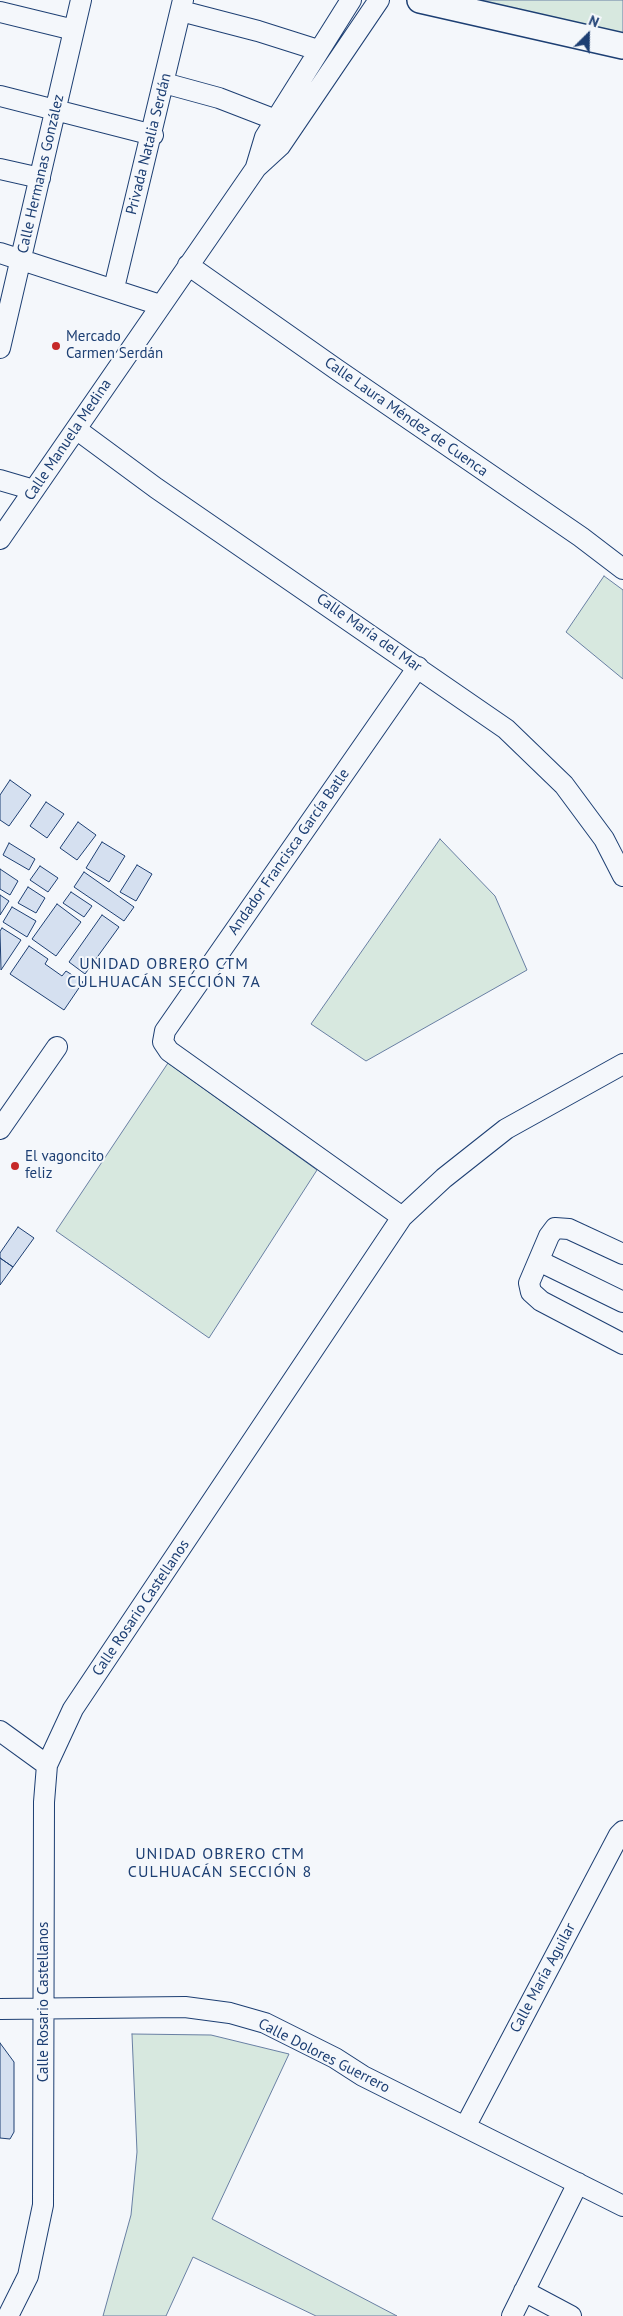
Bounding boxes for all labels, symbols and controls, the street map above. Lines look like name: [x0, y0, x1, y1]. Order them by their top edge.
north arrow: [563, 10, 613, 60]
text: N: [586, 11, 602, 31]
street label: Privada Natalia Serdán: [123, 71, 175, 217]
street label: Calle Hermanas González: [14, 93, 68, 255]
place label: Mercado Carmen Serdán: [66, 328, 163, 363]
marker: Mercado Carmen Serdán: [50, 340, 62, 352]
street label: Calle Laura Méndez de Cuenca: [321, 354, 491, 480]
street label: Calle Manuela Medina: [21, 376, 115, 504]
street label: Calle María del Mar: [313, 590, 425, 676]
street label: Andador Francisca García Batle: [225, 765, 353, 939]
district label: UNIDAD OBRERO CTM CULHUACÁN SECCIÓN 7A: [65, 954, 263, 992]
place label: El vagoncito feliz: [25, 1148, 104, 1183]
marker: El vagoncito feliz: [9, 1160, 21, 1172]
street label: Calle Rosario Castellanos: [89, 1536, 193, 1680]
district label: UNIDAD OBRERO CTM CULHUACÁN SECCIÓN 8: [125, 1844, 315, 1882]
street label: Calle María Aguilar: [506, 1920, 580, 2036]
street label: Calle Rosario Castellanos: [35, 1922, 53, 2082]
street label: Calle Dolores Guerrero: [255, 2015, 393, 2097]

